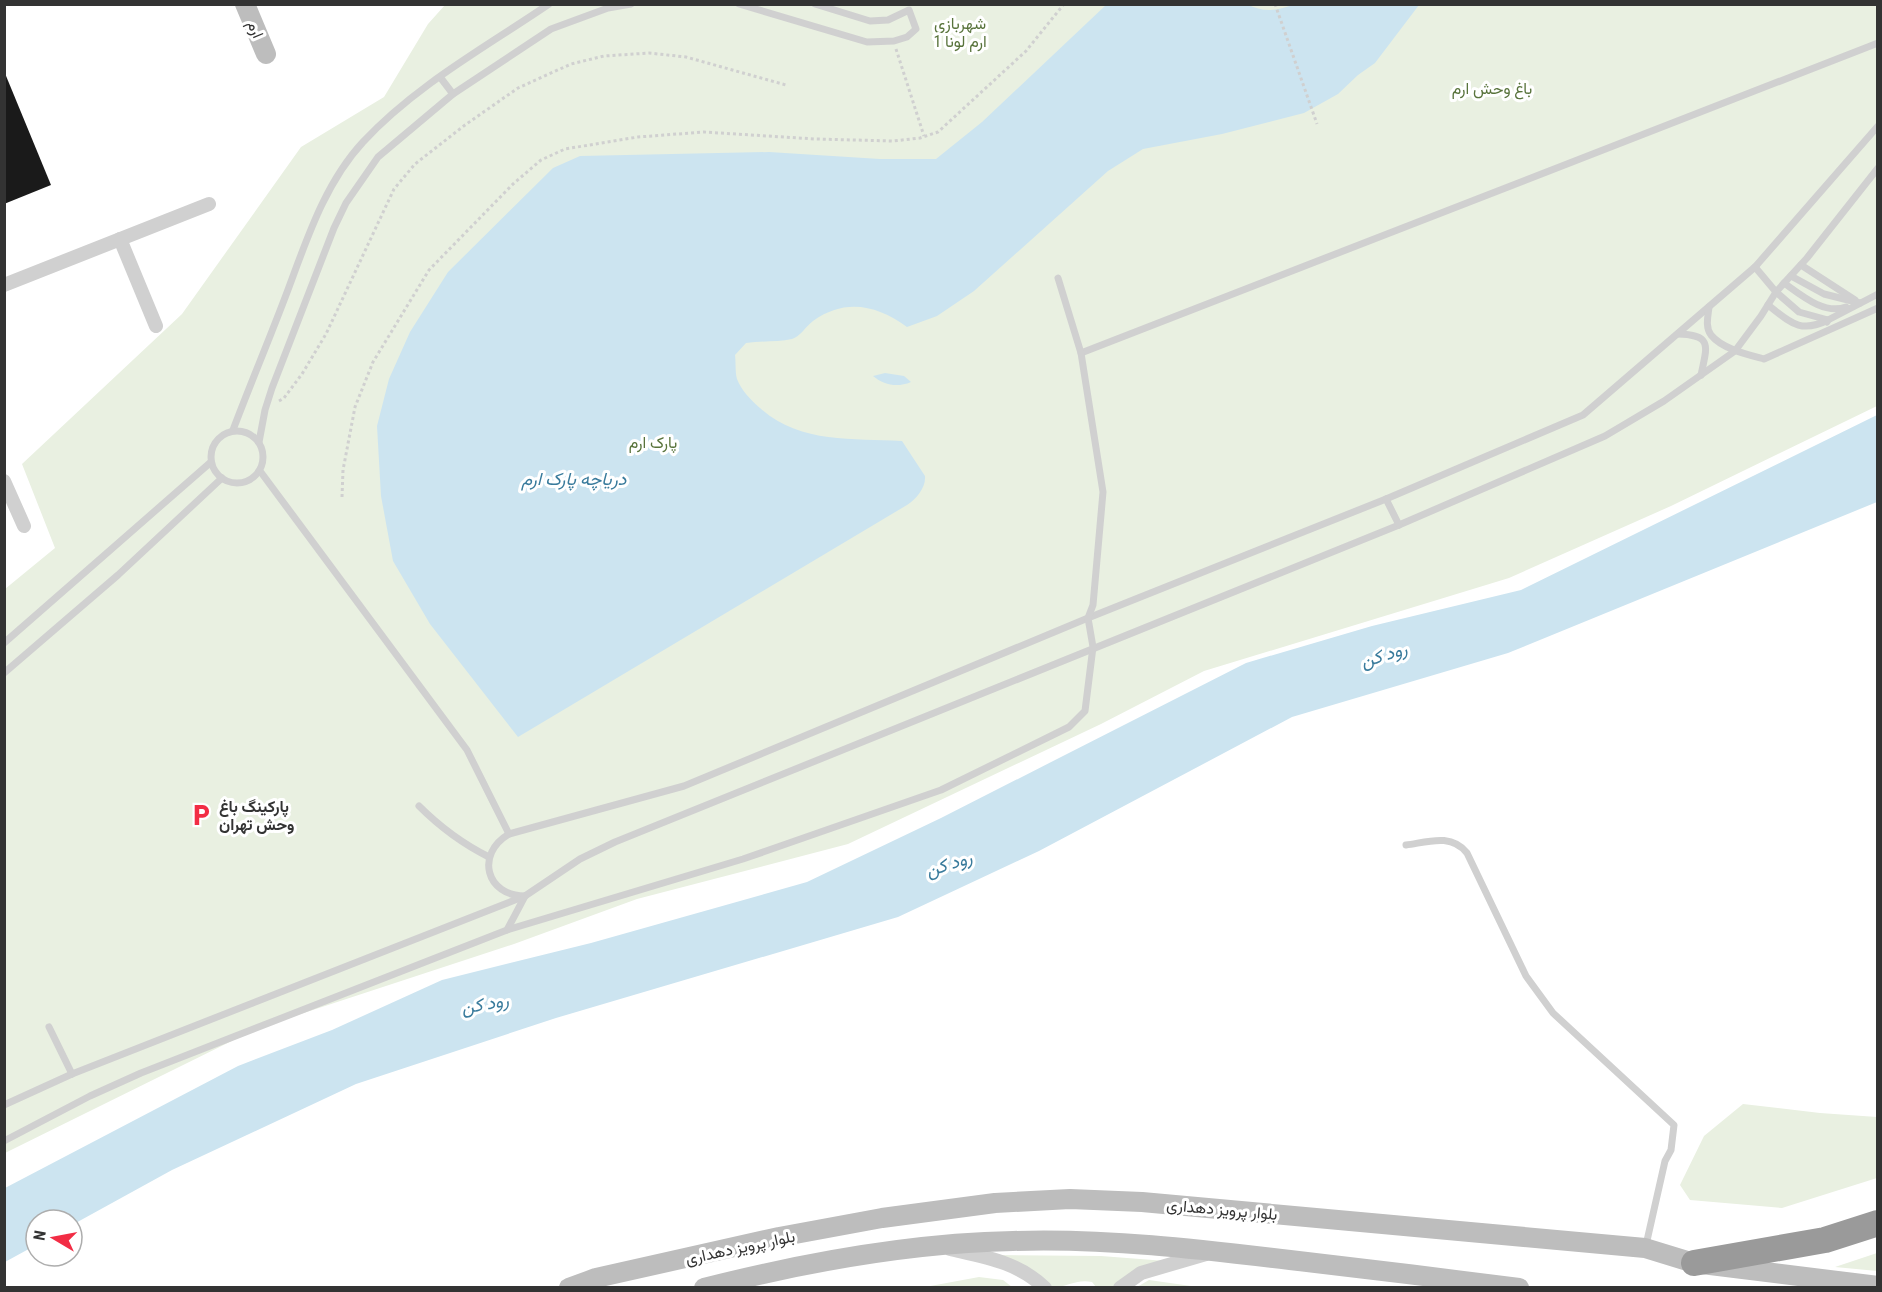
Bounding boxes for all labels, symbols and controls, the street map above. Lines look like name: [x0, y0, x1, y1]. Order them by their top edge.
park label: شهربازی ارم لونا 1: [933, 14, 987, 52]
street label: ارم: [242, 17, 268, 41]
park label: باغ وحش ارم: [1452, 79, 1532, 100]
park label: پارک ارم: [629, 433, 677, 454]
water label: دریاچه پارک ارم: [521, 468, 627, 491]
water label: رود کن: [1358, 638, 1410, 672]
place label: پارکینگ باغ وحش تهران: [219, 797, 295, 835]
parking icon: پارکینگ باغ وحش تهران: [188, 802, 214, 828]
water label: رود کن: [923, 846, 975, 882]
water label: رود کن: [460, 989, 510, 1019]
street label: بلوار پرویز دهداری: [1165, 1195, 1278, 1226]
north arrow: [24, 1208, 84, 1268]
street label: بلوار پرویز دهداری: [684, 1227, 797, 1270]
text: N: [30, 1229, 50, 1242]

